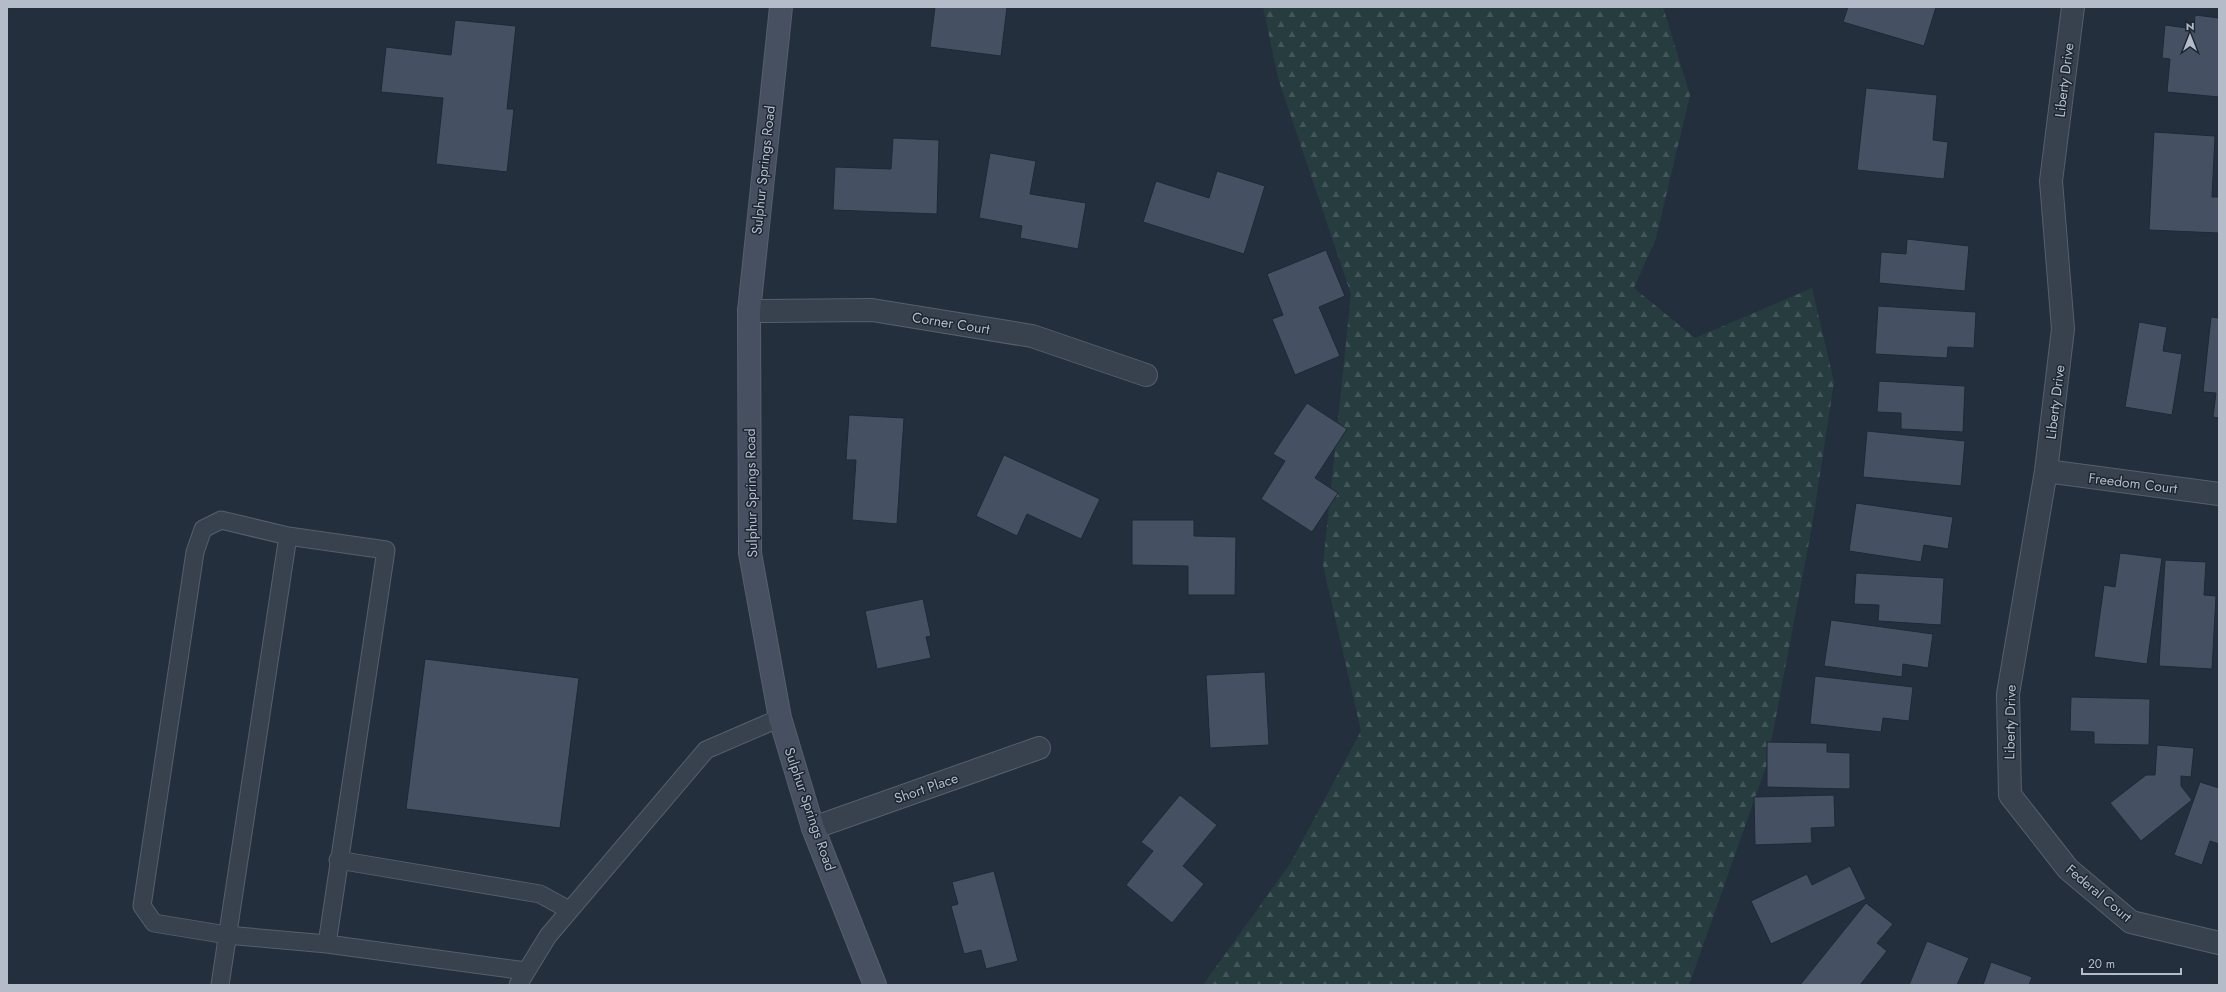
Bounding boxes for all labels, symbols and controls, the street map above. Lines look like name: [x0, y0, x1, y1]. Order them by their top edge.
north arrow: [2170, 16, 2210, 56]
text: N: [2186, 18, 2194, 34]
street label: Liberty Drive: [2050, 42, 2078, 118]
street label: Sulphur Springs Road: [746, 105, 780, 235]
street label: Corner Court: [911, 307, 992, 339]
street label: Liberty Drive: [2041, 364, 2069, 440]
street label: Sulphur Springs Road: [740, 428, 762, 558]
street label: Freedom Court: [2087, 468, 2179, 498]
street label: Liberty Drive: [1999, 684, 2021, 760]
street label: Sulphur Springs Road: [779, 745, 841, 873]
street label: Short Place: [891, 768, 961, 808]
street label: Federal Court: [2062, 859, 2137, 927]
scale bar: [2082, 950, 2181, 976]
text: 20 m: [2088, 955, 2115, 973]

